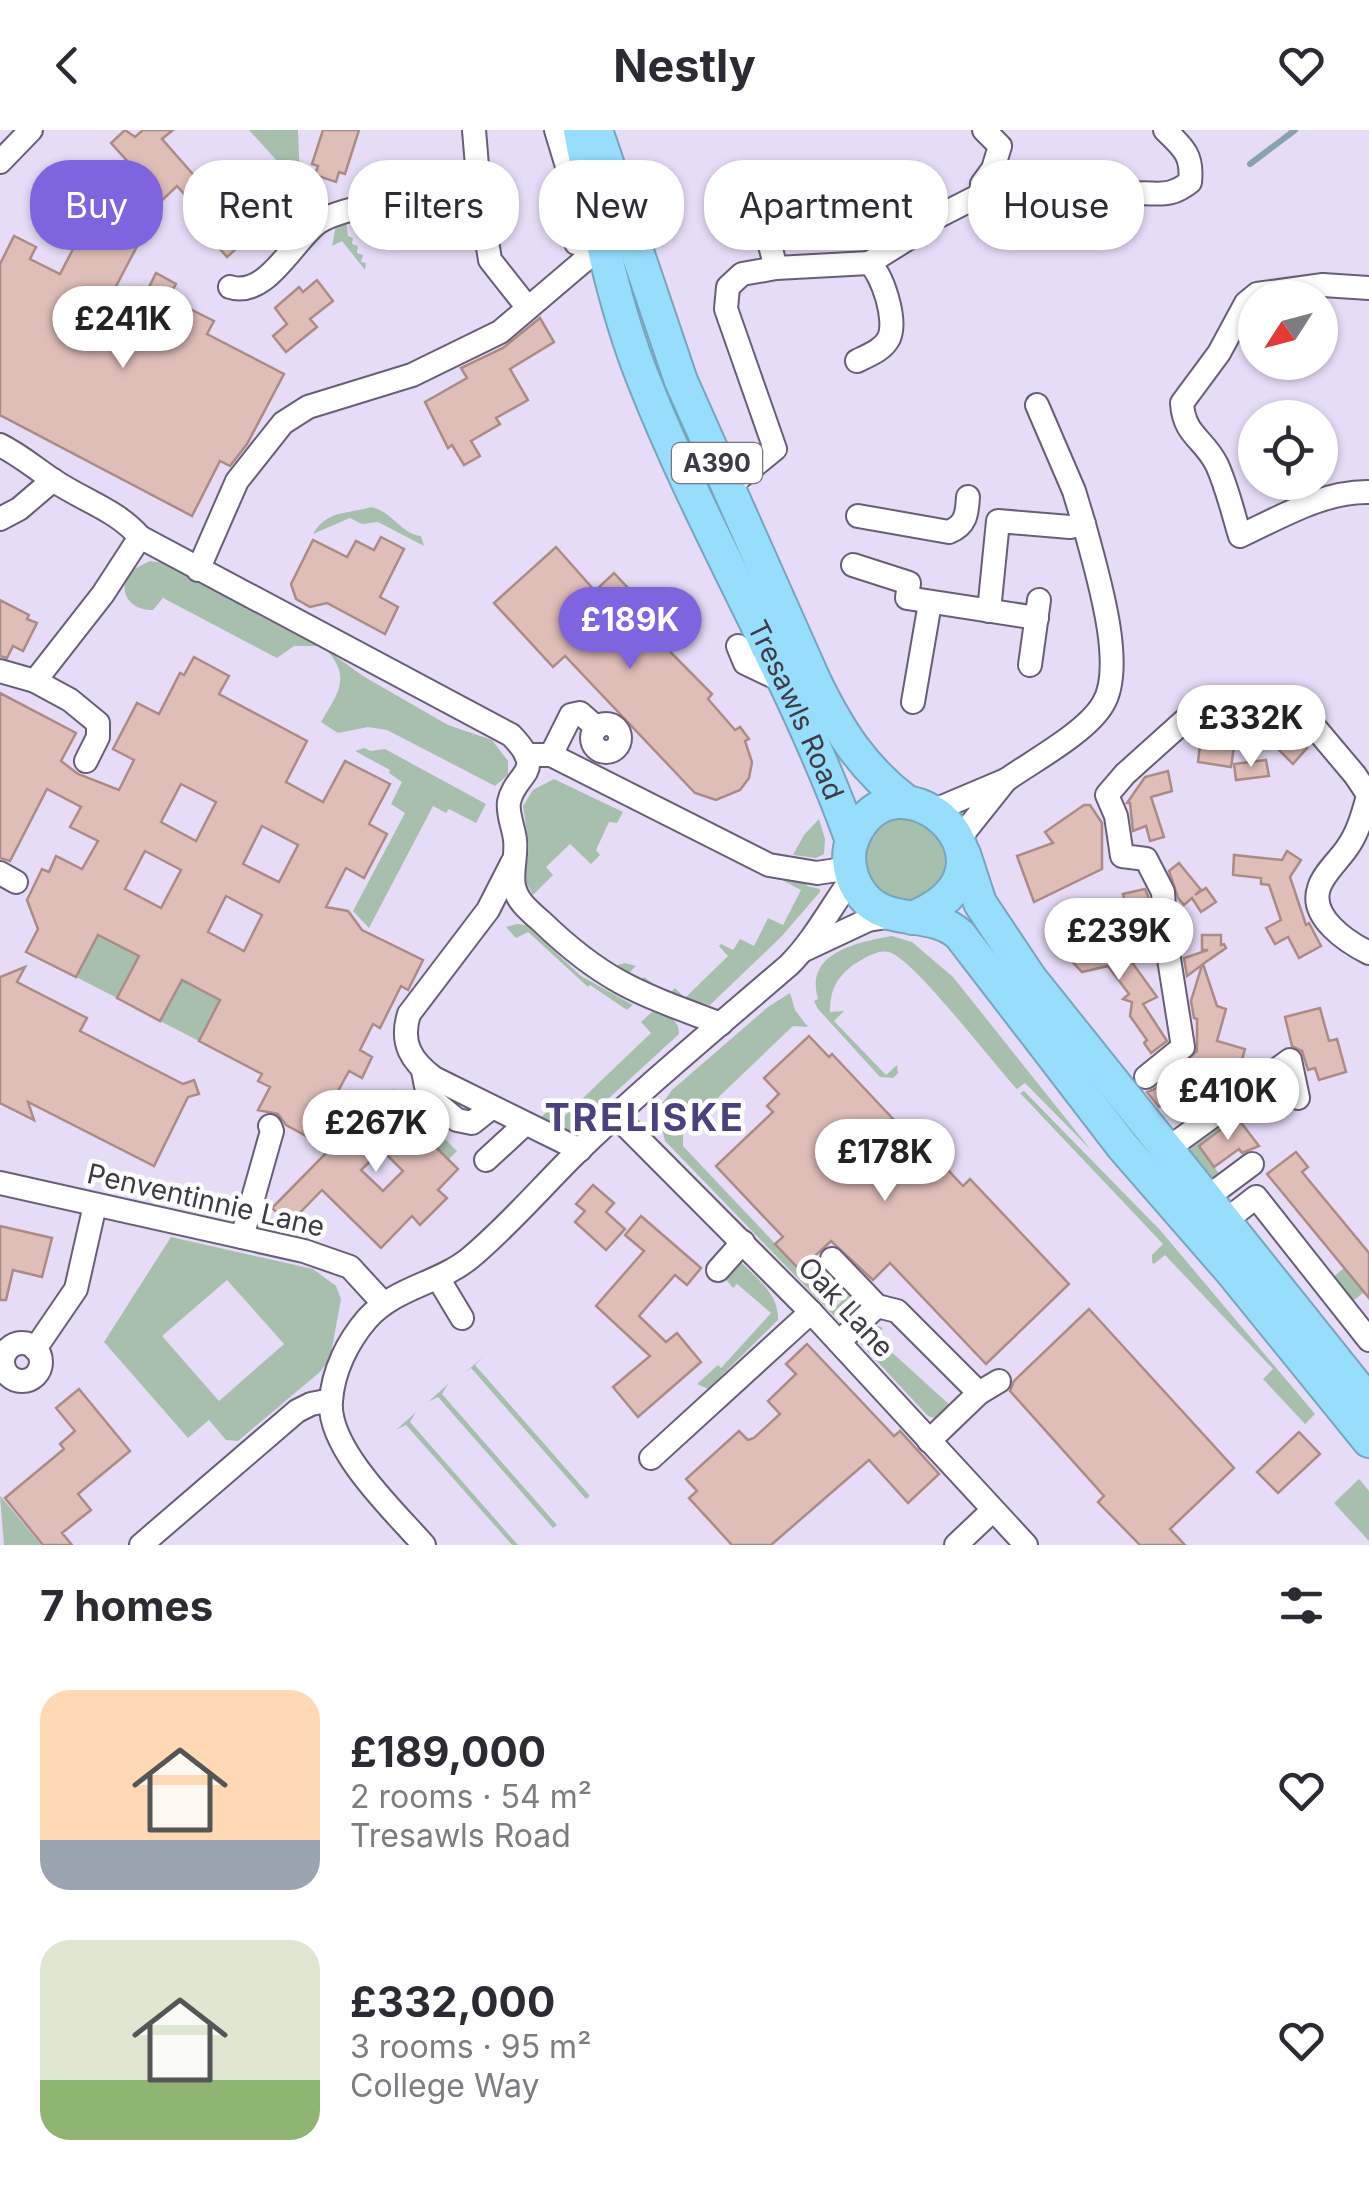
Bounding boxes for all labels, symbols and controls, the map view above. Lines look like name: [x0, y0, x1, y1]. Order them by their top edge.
icon: back: [40, 38, 95, 93]
text: Nestly: [613, 38, 756, 93]
icon: heart: [1274, 38, 1329, 93]
chip: Buy: [30, 160, 163, 250]
chip: Rent: [183, 160, 328, 250]
chip: Filters: [348, 160, 519, 250]
chip: New: [539, 160, 684, 250]
chip: Apartment: [704, 160, 948, 250]
chip: House: [968, 160, 1144, 250]
north arrow: [1238, 280, 1338, 380]
map controls: [1238, 280, 1338, 500]
pin: £241K: [53, 286, 193, 371]
text: £241K: [74, 299, 172, 338]
button: locate: [1238, 400, 1338, 500]
road number: A390: [672, 443, 762, 483]
pin: £189K: [560, 587, 700, 672]
text: £189K: [581, 600, 679, 639]
street label: Tresawls Road: [740, 615, 852, 804]
pin: £332K: [1181, 685, 1321, 770]
text: £332K: [1199, 698, 1303, 737]
pin: £239K: [1049, 898, 1189, 983]
text: £239K: [1066, 911, 1172, 950]
pin: £410K: [1158, 1058, 1298, 1143]
text: £410K: [1178, 1071, 1278, 1110]
pin: £267K: [306, 1090, 446, 1175]
district label: TRELISKE: [545, 1094, 745, 1140]
text: £267K: [325, 1103, 428, 1142]
pin: £178K: [815, 1119, 955, 1204]
text: £178K: [837, 1132, 933, 1171]
street label: Penventinnie Lane: [84, 1156, 328, 1244]
street label: Oak Lane: [791, 1250, 901, 1364]
icon: filters: [1274, 1578, 1329, 1633]
text: 7 homes: [40, 1580, 213, 1631]
text: £189,000: [350, 1726, 546, 1777]
icon: home: [120, 1730, 240, 1850]
icon: heart: [1274, 1763, 1329, 1818]
text: 2 rooms · 54 m²: [350, 1777, 592, 1816]
text: Tresawls Road: [350, 1816, 571, 1855]
text: £332,000: [350, 1976, 555, 2027]
icon: home: [120, 1980, 240, 2100]
icon: heart: [1274, 2013, 1329, 2068]
text: 3 rooms · 95 m²: [350, 2027, 591, 2066]
text: College Way: [350, 2066, 539, 2105]

